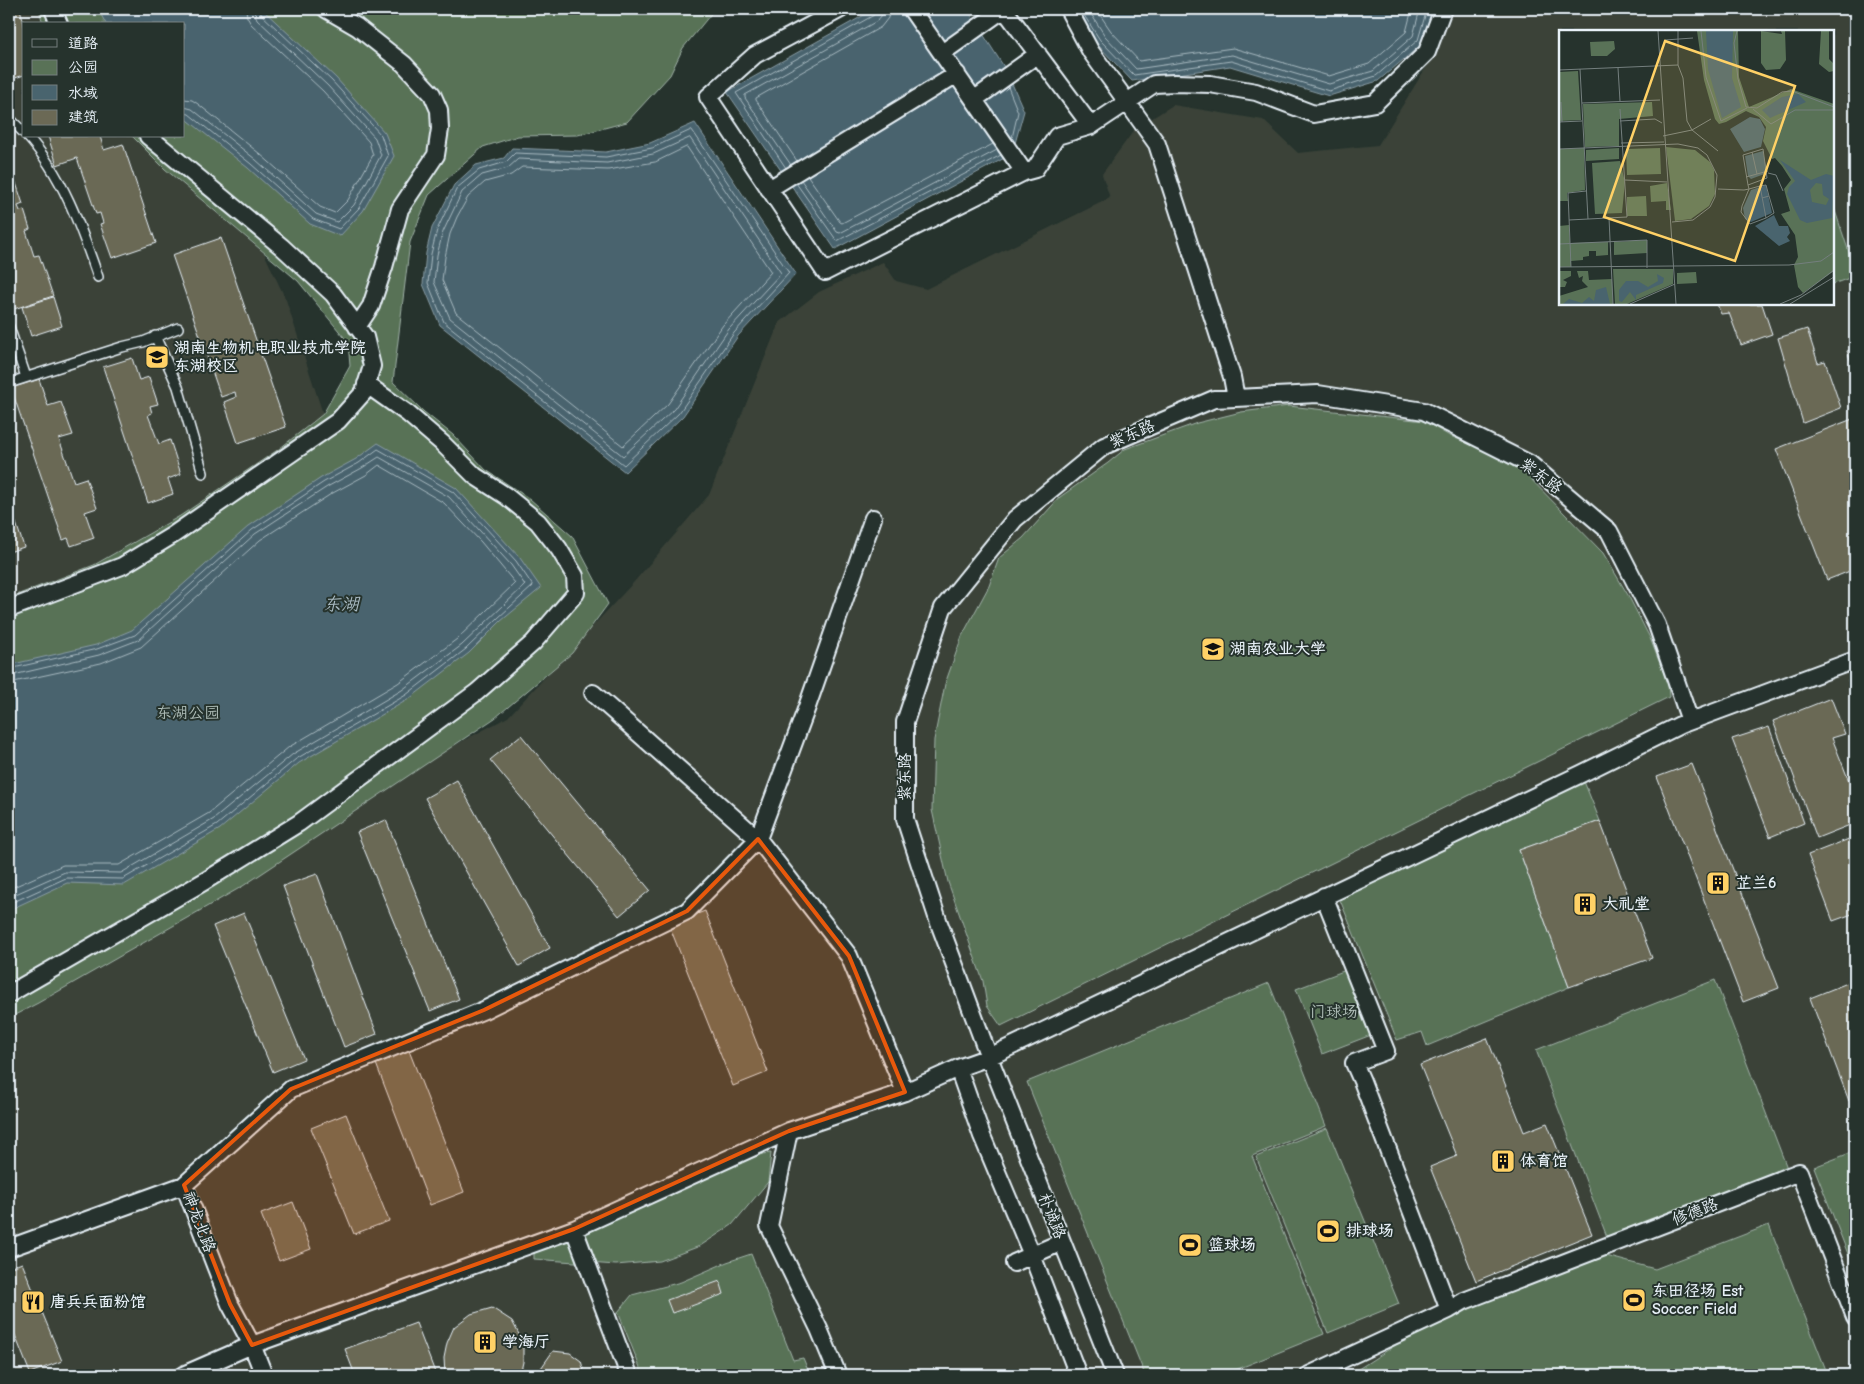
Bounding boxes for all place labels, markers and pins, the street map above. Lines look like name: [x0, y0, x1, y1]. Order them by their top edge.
place label: 湖南生物机电职业技术学院 东湖校区: [174, 339, 366, 375]
school or university icon: 湖南生物机电职业技术学院 东湖校区: [144, 344, 170, 370]
school or university icon: 湖南农业大学: [1200, 636, 1226, 662]
place label: 湖南农业大学: [1230, 640, 1326, 658]
building icon: 芷兰6: [1705, 870, 1731, 896]
place label: 芷兰6: [1736, 874, 1776, 892]
building icon: 大礼堂: [1572, 891, 1598, 917]
place label: 大礼堂: [1602, 895, 1650, 913]
building icon: 体育馆: [1490, 1148, 1516, 1174]
place label: 体育馆: [1520, 1152, 1568, 1170]
sports icon: 排球场: [1315, 1218, 1341, 1244]
place label: 排球场: [1346, 1222, 1394, 1240]
sports icon: 篮球场: [1177, 1232, 1203, 1258]
place label: 篮球场: [1208, 1236, 1256, 1254]
place label: 东田径场 Est Soccer Field: [1652, 1282, 1744, 1318]
sports icon: 东田径场 Est Soccer Field: [1621, 1287, 1647, 1313]
restaurant icon: 唐兵兵面粉馆: [20, 1289, 46, 1315]
place label: 唐兵兵面粉馆: [50, 1293, 146, 1311]
building icon: 学海厅: [472, 1329, 498, 1355]
place label: 学海厅: [502, 1333, 550, 1351]

